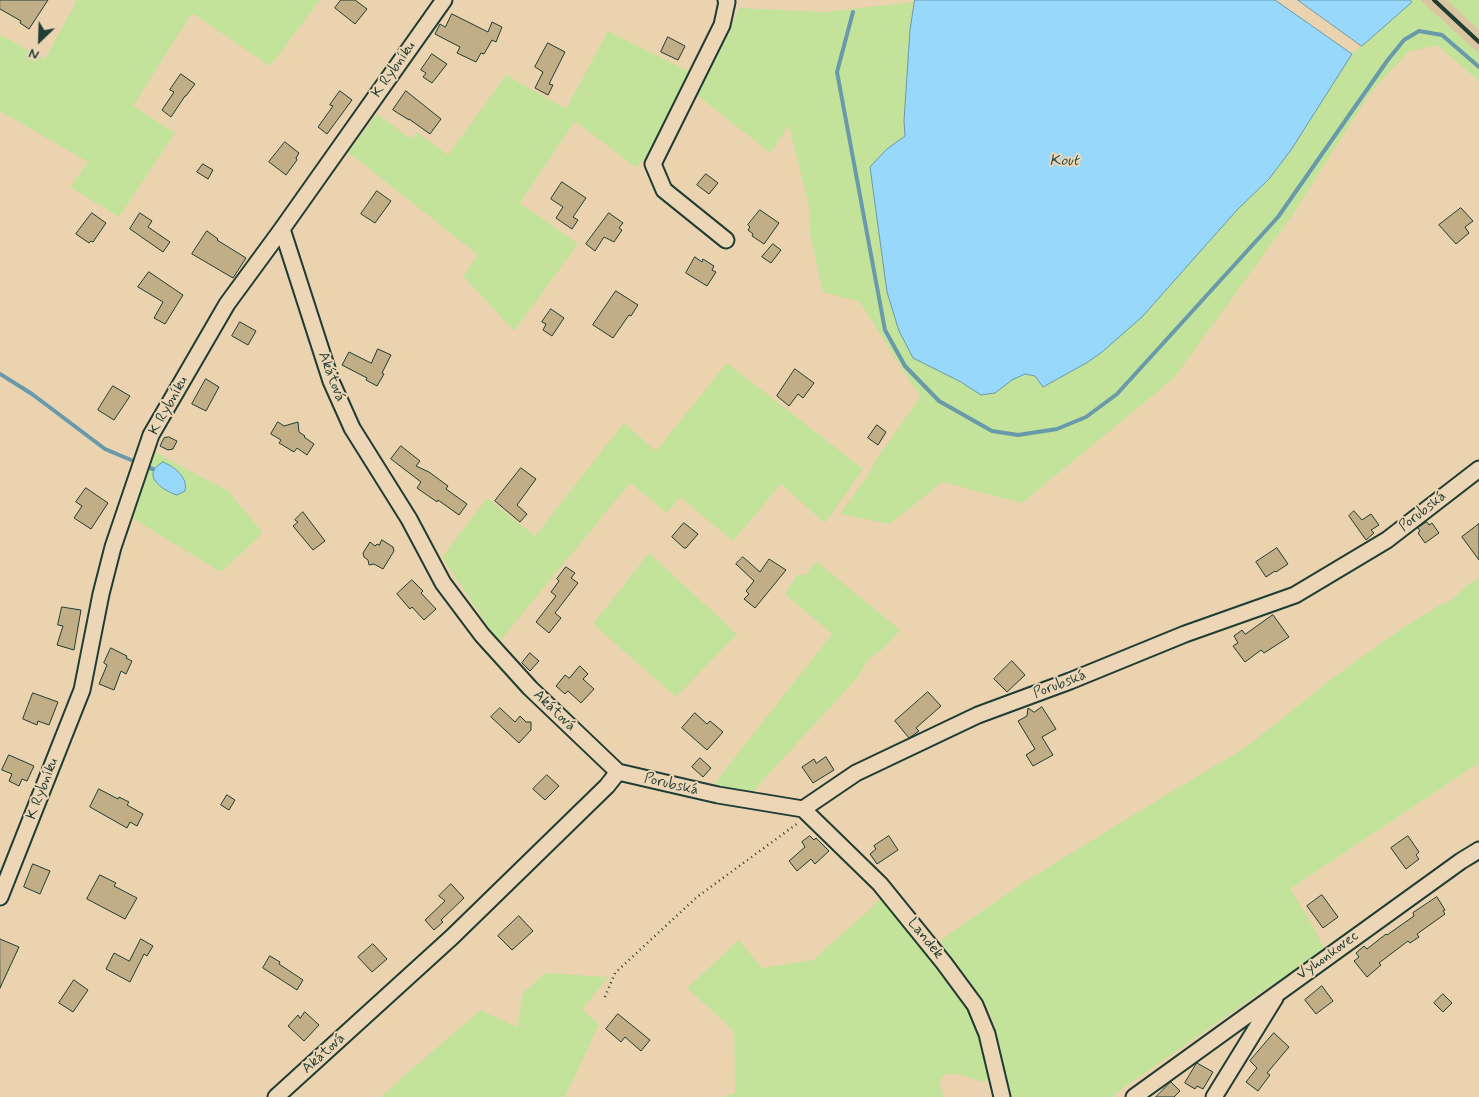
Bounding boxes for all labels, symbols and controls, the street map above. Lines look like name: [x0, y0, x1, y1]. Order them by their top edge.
north arrow: [15, 15, 65, 65]
street label: K Rybníku: [368, 38, 420, 102]
text: N: [26, 44, 42, 64]
water label: Kout: [1049, 152, 1079, 172]
street label: Akátová: [313, 349, 349, 405]
street label: K Rybníku: [146, 373, 192, 439]
street label: Porubská: [1396, 488, 1450, 536]
street label: Porubská: [1031, 667, 1089, 703]
street label: Akátová: [529, 686, 579, 736]
street label: K Rybníku: [23, 756, 63, 822]
street label: Porubská: [642, 770, 700, 800]
street label: Landek: [903, 915, 947, 963]
street label: Vyhonkovec: [1294, 928, 1362, 984]
street label: Akátová: [299, 1030, 349, 1078]

